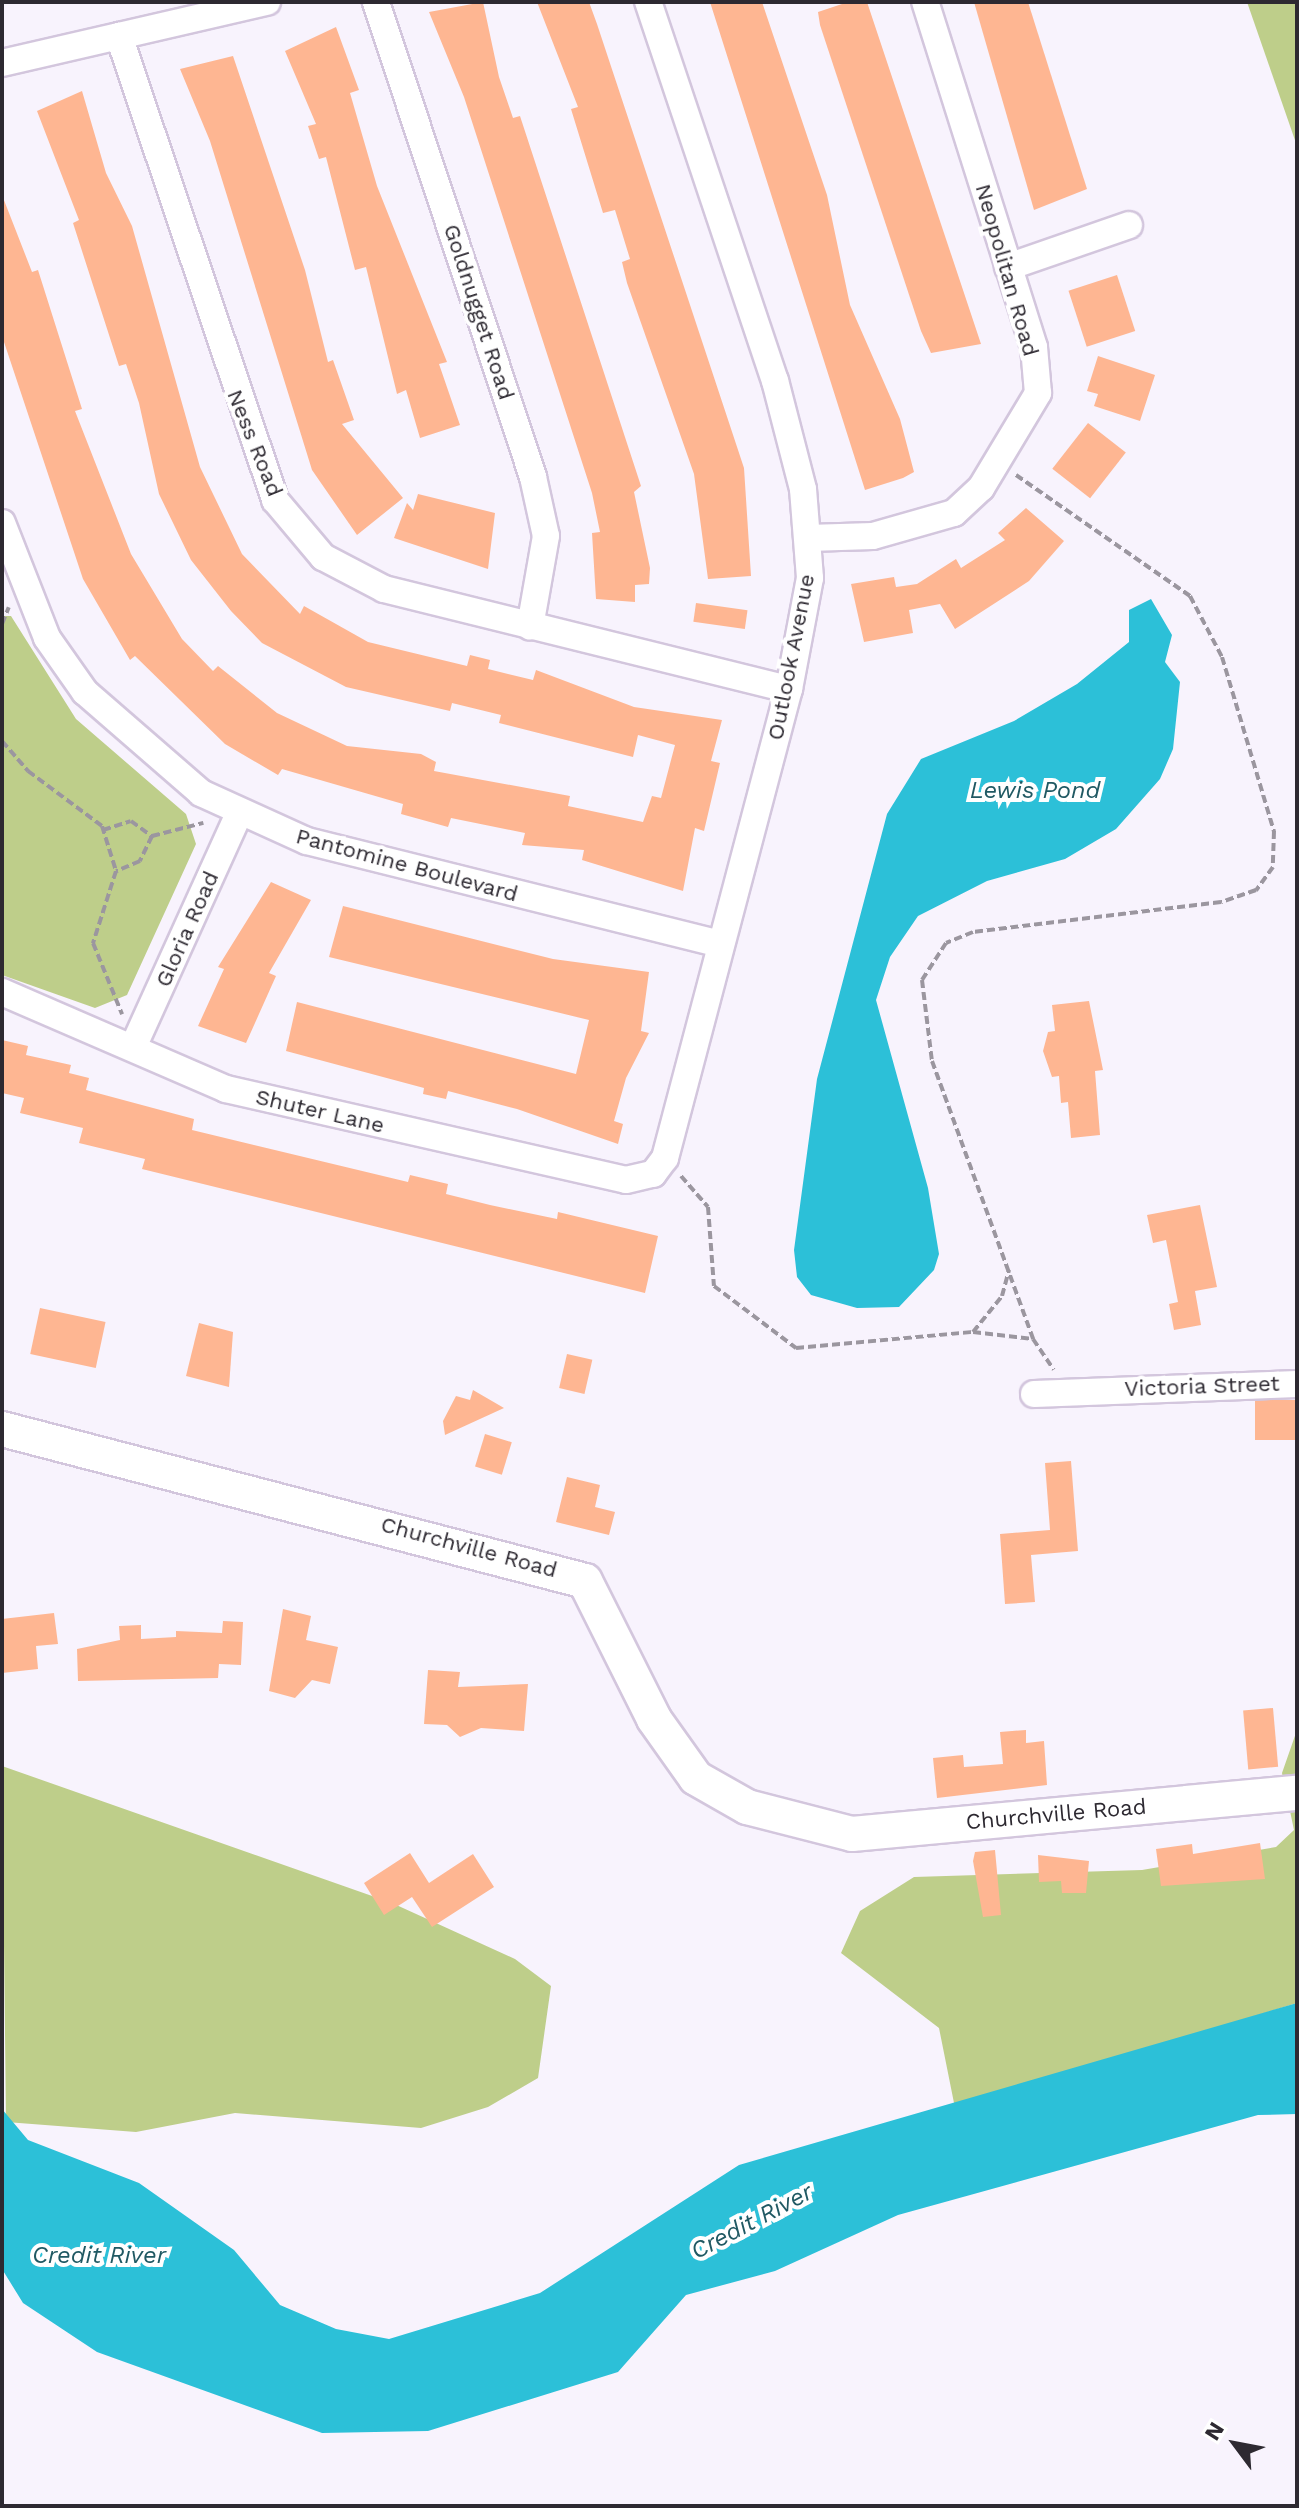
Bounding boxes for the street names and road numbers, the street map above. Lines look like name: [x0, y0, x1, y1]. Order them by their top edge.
street label: Neopolitan Road: [970, 181, 1044, 359]
street label: Goldnugget Road: [438, 221, 520, 403]
street label: Ness Road: [222, 386, 288, 500]
street label: Outlook Avenue: [762, 571, 820, 743]
street label: Pantomine Boulevard: [293, 823, 521, 907]
street label: Gloria Road: [150, 867, 224, 991]
street label: Shuter Lane: [253, 1083, 387, 1139]
street label: Victoria Street: [1124, 1370, 1280, 1402]
street label: Churchville Road: [378, 1511, 560, 1583]
street label: Churchville Road: [965, 1793, 1147, 1835]

